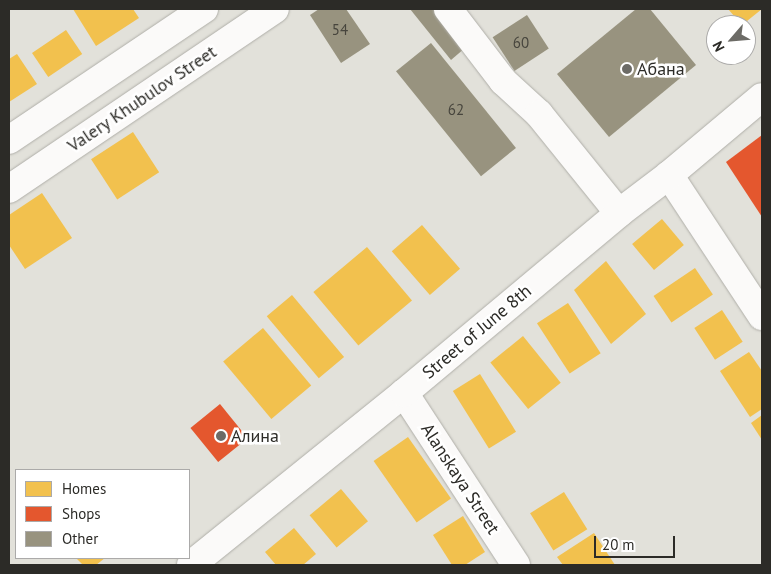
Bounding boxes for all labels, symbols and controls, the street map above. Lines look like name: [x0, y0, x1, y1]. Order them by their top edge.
north arrow: [706, 15, 756, 65]
house number: 54: [332, 21, 348, 39]
house number: 60: [513, 34, 529, 52]
text: N: [708, 38, 729, 55]
street label: Valery Khubulov Street: [63, 41, 221, 157]
place label: Абана: [637, 58, 685, 80]
marker: Абана: [621, 63, 633, 75]
house number: 62: [448, 101, 464, 119]
street label: Street of June 8th: [418, 280, 536, 384]
street label: Alanskaya Street: [416, 420, 504, 538]
place label: Алина: [231, 425, 279, 447]
marker: Алина: [215, 430, 227, 442]
legend: [15, 469, 190, 559]
text: Homes: [62, 479, 106, 498]
text: Shops: [62, 504, 101, 523]
scale bar: [596, 526, 677, 558]
text: Other: [62, 529, 98, 548]
text: 20 m: [602, 535, 635, 554]

